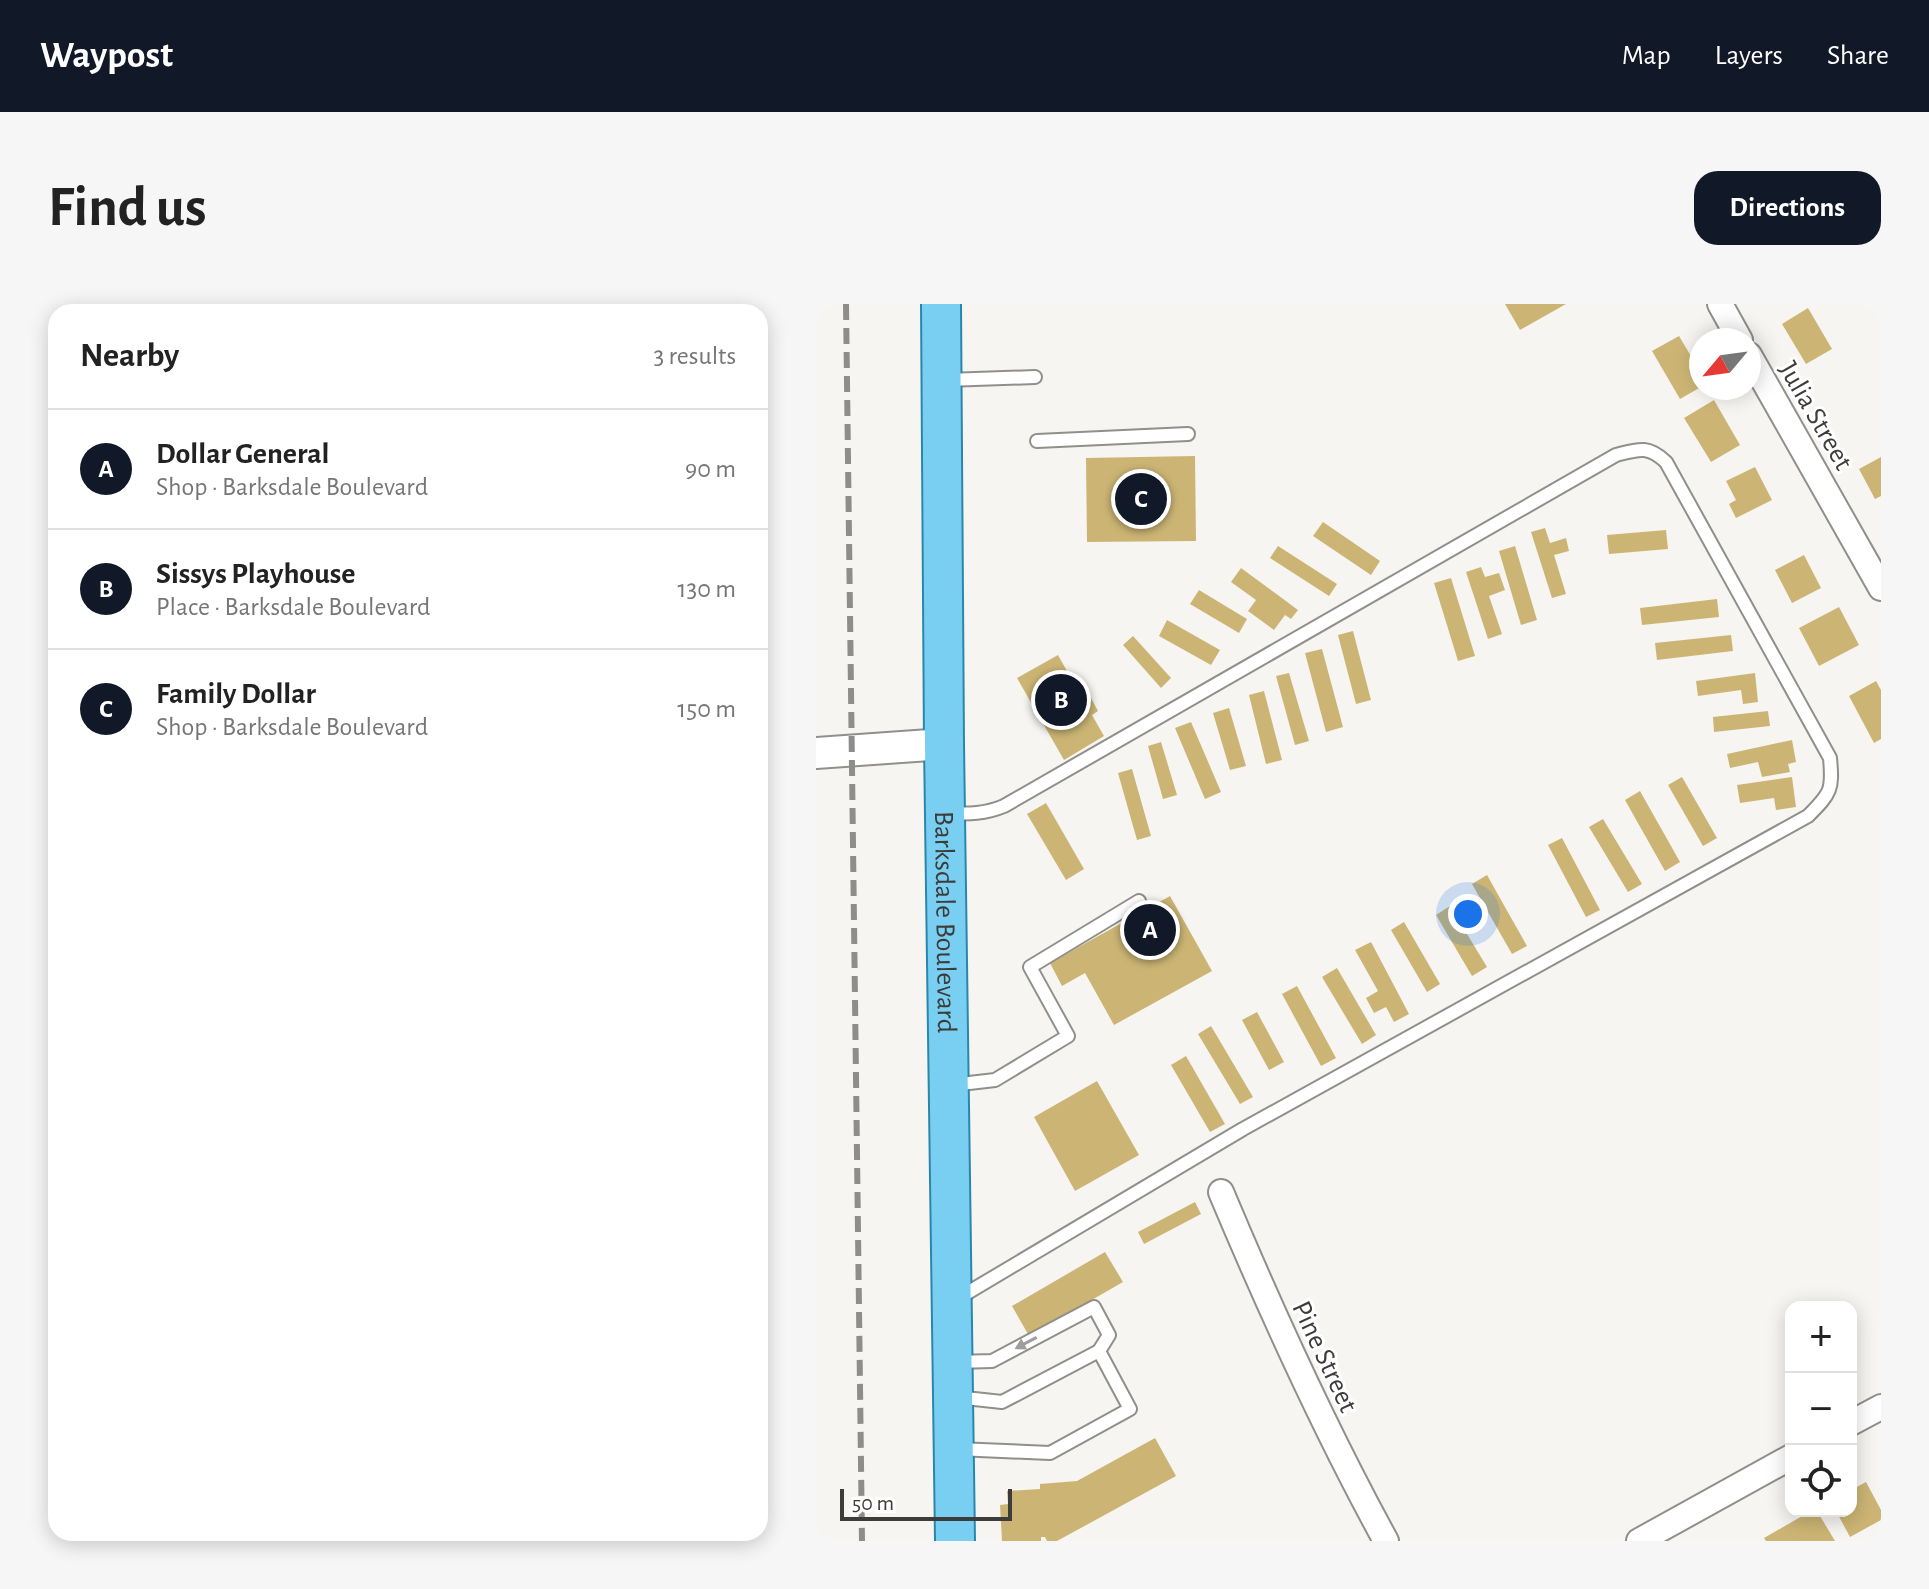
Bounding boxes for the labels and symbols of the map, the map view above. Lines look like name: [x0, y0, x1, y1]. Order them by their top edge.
north arrow: [1689, 328, 1761, 400]
street label: Julia Street: [1773, 357, 1857, 475]
pin: C: [1115, 469, 1167, 529]
pin: B: [1035, 670, 1087, 730]
street label: Barksdale Boulevard: [929, 811, 960, 1033]
your location: [1448, 894, 1488, 934]
pin: A: [1124, 900, 1176, 960]
street label: Pine Street: [1286, 1297, 1362, 1417]
one-way arrow: [1014, 1337, 1037, 1350]
scale bar: [840, 1485, 1012, 1521]

